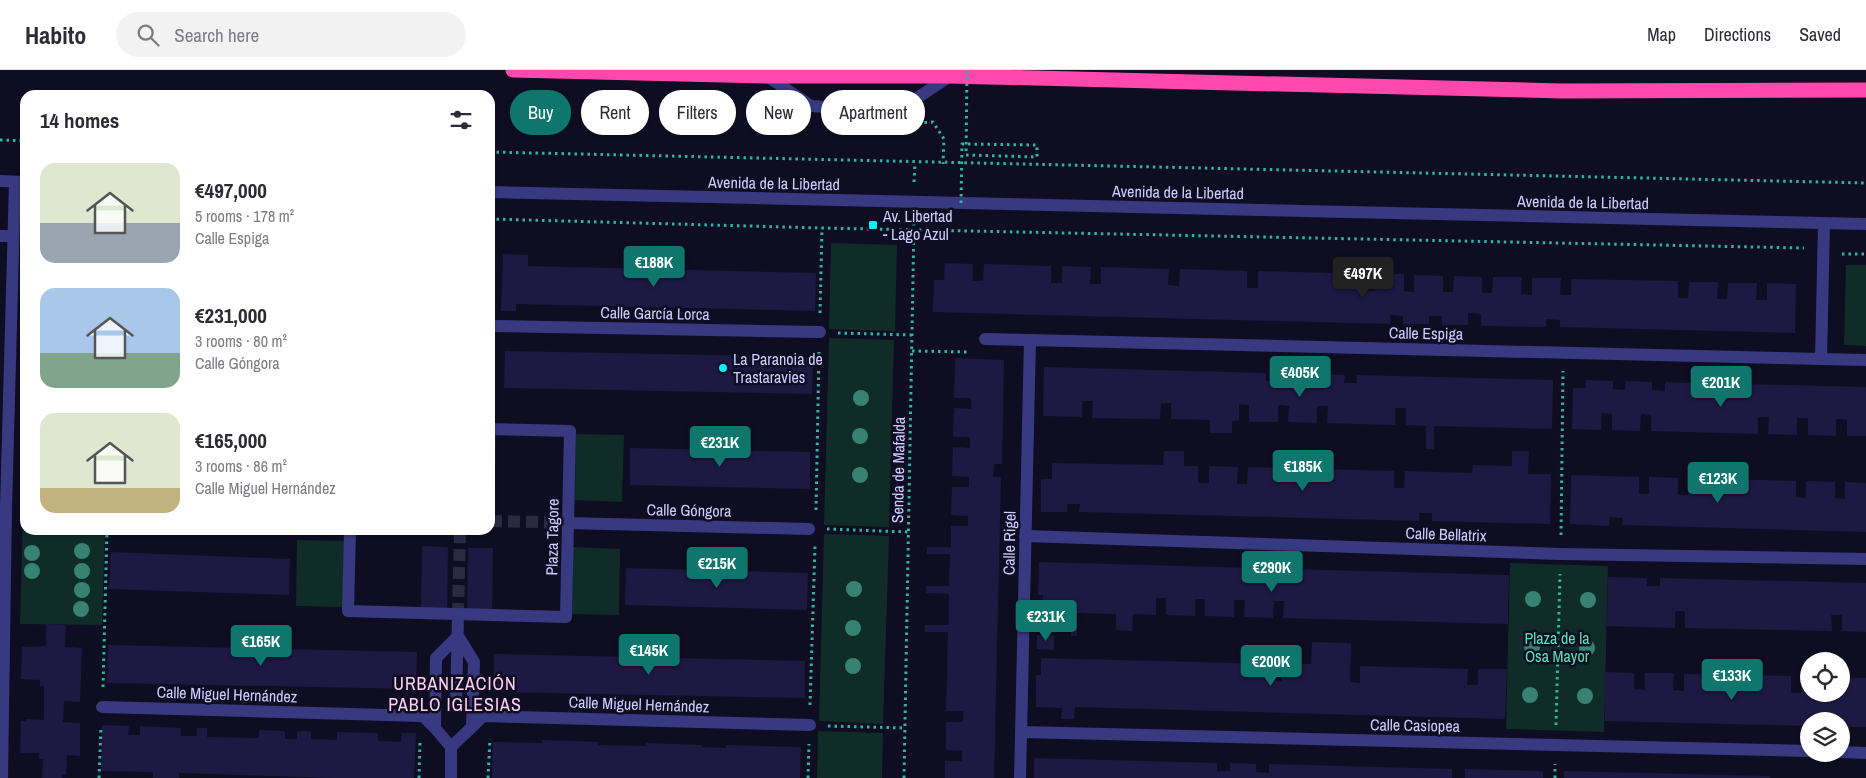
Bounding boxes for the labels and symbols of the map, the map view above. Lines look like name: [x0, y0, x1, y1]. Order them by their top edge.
street label: Avenida de la Libertad: [707, 171, 840, 195]
street label: Avenida de la Libertad: [1111, 180, 1244, 204]
street label: Avenida de la Libertad: [1516, 190, 1649, 214]
place label: Av. Libertad - Lago Azul: [882, 205, 953, 245]
marker: Av. Libertad - Lago Azul: [867, 219, 879, 231]
pin: €188K: [619, 246, 689, 288]
pin: €497K: [1328, 256, 1398, 299]
street label: Calle García Lorca: [600, 301, 711, 325]
street label: Calle Espiga: [1389, 321, 1464, 345]
place label: La Paranoia de Trastaravies: [733, 348, 823, 388]
pin: €405K: [1265, 356, 1335, 398]
marker: La Paranoia de Trastaravies: [717, 362, 729, 374]
pin: €201K: [1686, 366, 1756, 408]
street label: Senda de Mafalda: [886, 416, 910, 523]
pin: €231K: [685, 426, 755, 468]
pin: €185K: [1268, 450, 1338, 492]
pin: €123K: [1683, 462, 1753, 504]
street label: Calle Góngora: [647, 498, 732, 522]
street label: Plaza Tagore: [540, 499, 564, 575]
street label: Calle Rigel: [997, 511, 1021, 575]
street label: Calle Bellatrix: [1405, 522, 1487, 546]
pin: €215K: [682, 546, 752, 589]
pin: €290K: [1237, 550, 1307, 593]
pin: €231K: [1011, 600, 1081, 642]
pin: €165K: [226, 624, 296, 667]
park label: Plaza de la Osa Mayor: [1525, 627, 1590, 667]
pin: €145K: [614, 634, 684, 676]
pin: €200K: [1236, 644, 1306, 687]
pin: €133K: [1697, 658, 1767, 701]
district label: URBANIZACIÓN PABLO IGLESIAS: [388, 671, 522, 717]
street label: Calle Miguel Hernández: [156, 681, 298, 707]
street label: Calle Miguel Hernández: [568, 691, 710, 717]
street label: Calle Casiopea: [1370, 713, 1461, 737]

